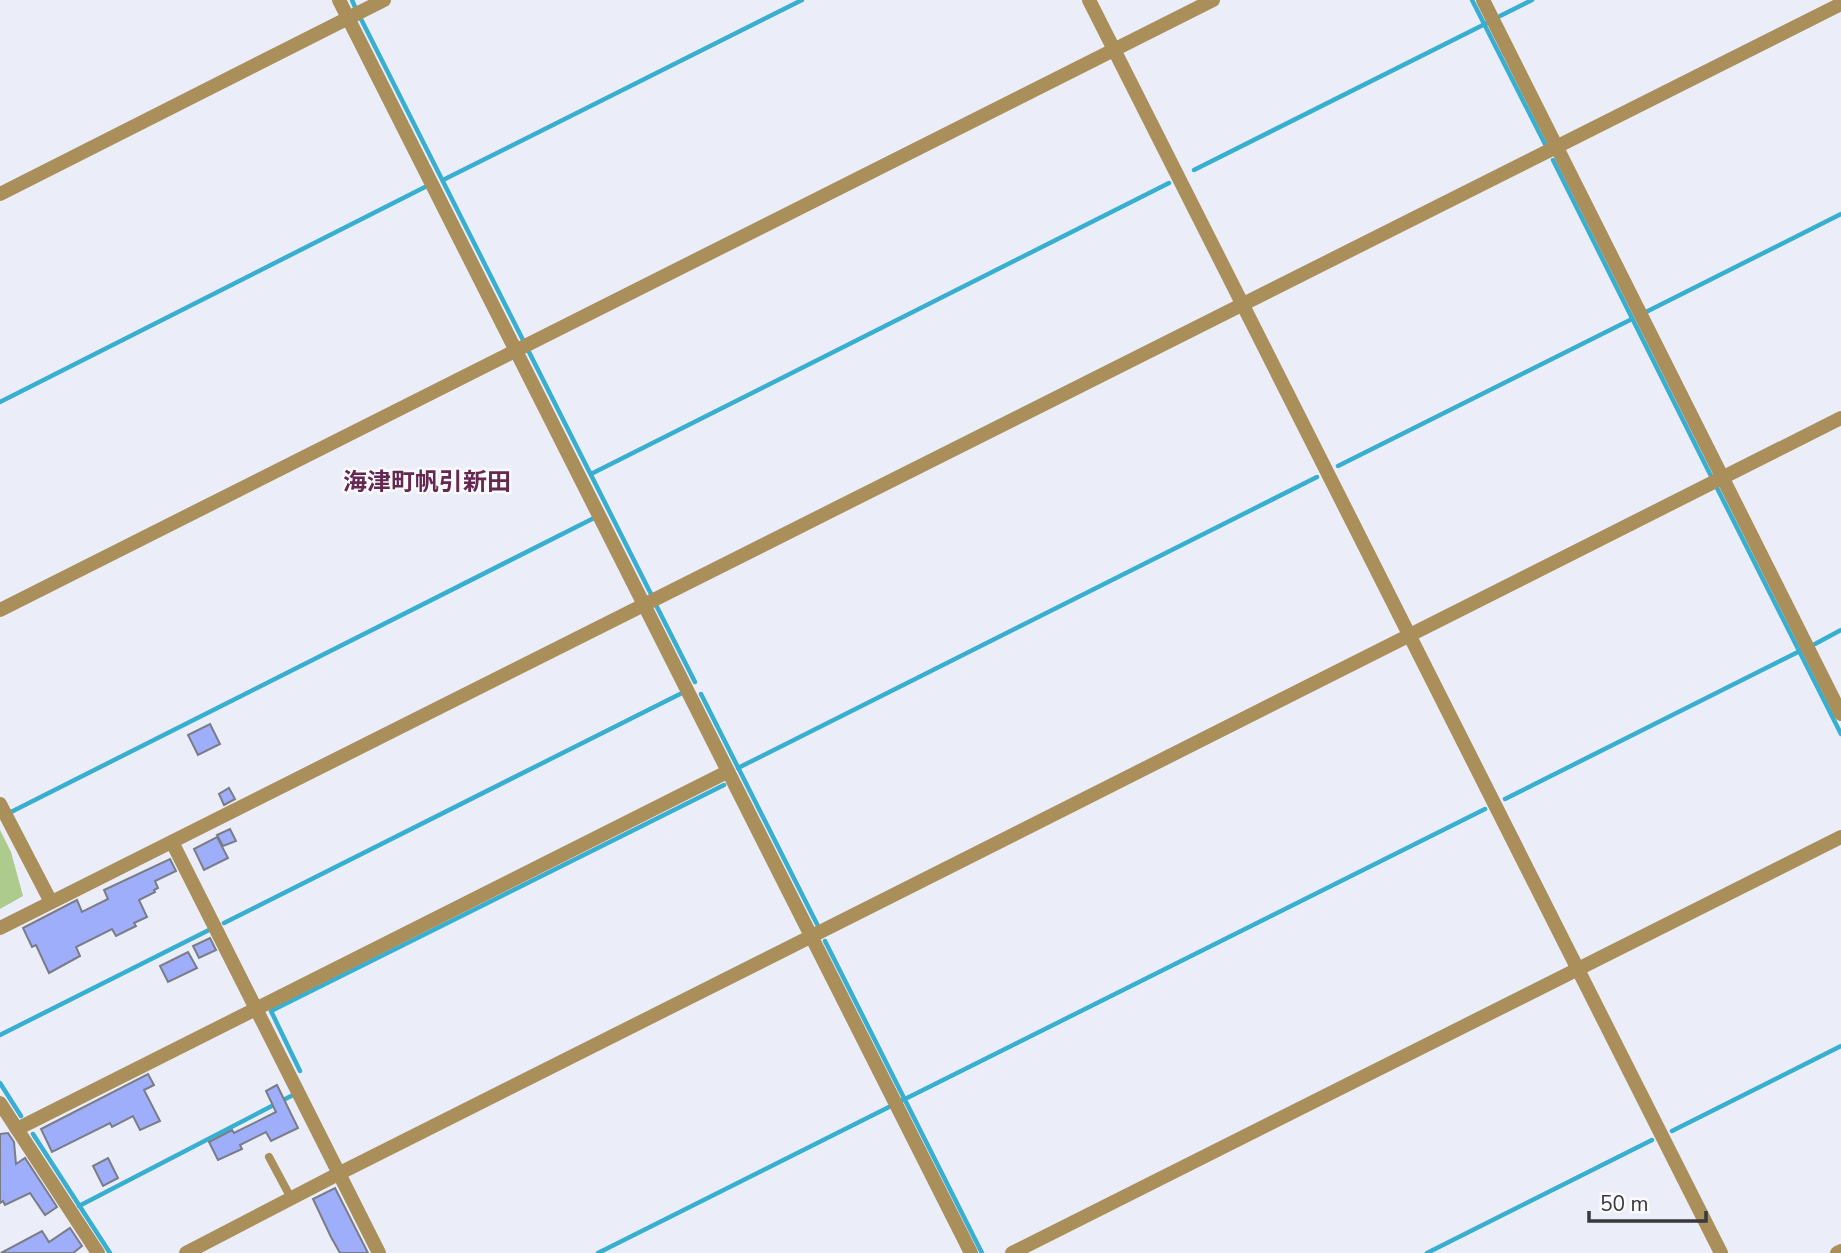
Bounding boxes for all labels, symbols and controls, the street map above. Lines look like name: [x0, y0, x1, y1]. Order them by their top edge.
district label: 海津町帆引新田: [343, 466, 511, 498]
scale bar: [1589, 1180, 1706, 1224]
text: 50 m: [1600, 1190, 1649, 1218]

